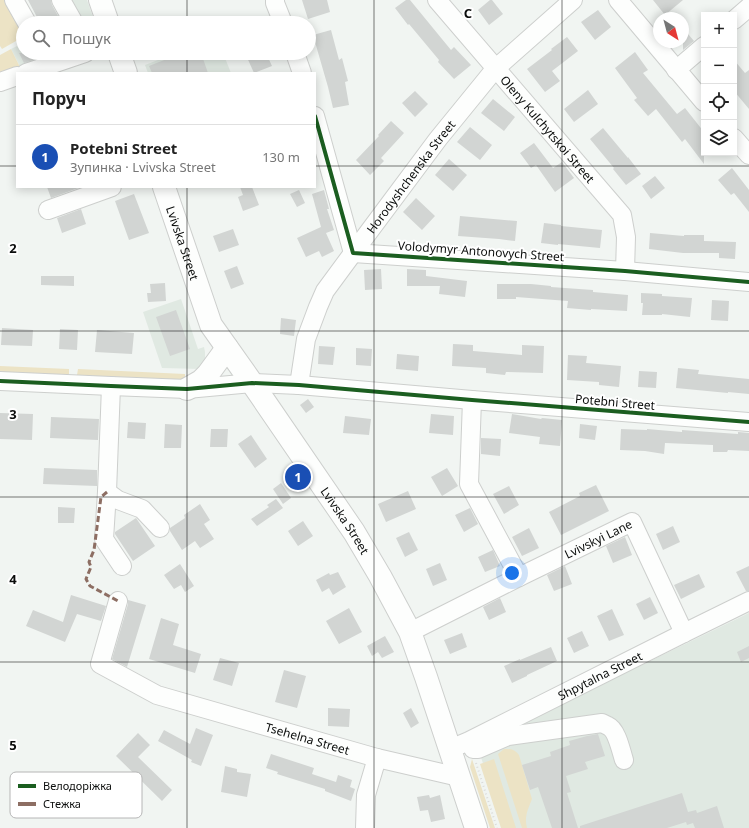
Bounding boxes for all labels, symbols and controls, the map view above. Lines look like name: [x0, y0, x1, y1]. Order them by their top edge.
text: C: [464, 4, 472, 22]
north arrow: [653, 12, 689, 48]
map controls: [701, 12, 737, 156]
button: +: [701, 12, 737, 48]
search box: [16, 16, 316, 60]
icon: search: [30, 27, 52, 49]
text: Пошук: [62, 28, 111, 48]
button: −: [701, 48, 737, 84]
street label: Oleny Kulchytskoi Street: [497, 71, 599, 187]
button: locate: [701, 84, 737, 120]
text: Поруч: [32, 87, 86, 110]
street label: Horodyshchenska Street: [362, 116, 459, 237]
button: layers: [701, 120, 737, 156]
text: Potebni Street: [70, 138, 177, 158]
text: 1: [41, 148, 49, 166]
text: 130 m: [262, 148, 300, 166]
text: Зупинка · Lvivska Street: [70, 158, 216, 176]
street label: Lvivska Street: [163, 204, 204, 283]
street label: Volodymyr Antonovych Street: [397, 237, 565, 265]
text: 2: [9, 239, 17, 257]
street label: Potebni Street: [574, 390, 656, 414]
text: 3: [9, 405, 17, 423]
pin: 1: [285, 462, 311, 492]
street label: Lvivska Street: [317, 483, 374, 558]
street label: Lvivskyi Lane: [561, 515, 635, 562]
your location: [502, 563, 522, 583]
text: 4: [9, 570, 17, 588]
street label: Shpytalna Street: [555, 647, 645, 704]
street label: Tsehelna Street: [264, 718, 352, 758]
text: 5: [9, 736, 17, 754]
legend: [10, 772, 142, 818]
text: Велодоріжка: [43, 778, 112, 793]
text: Стежка: [43, 796, 81, 811]

